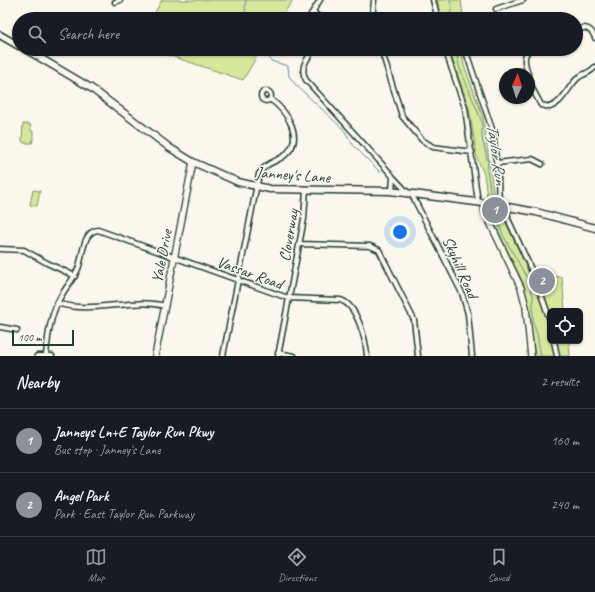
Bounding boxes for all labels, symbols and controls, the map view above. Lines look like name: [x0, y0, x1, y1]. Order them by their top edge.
search box: [12, 12, 583, 56]
icon: search: [26, 23, 48, 45]
text: Search here: [58, 25, 119, 44]
north arrow: [499, 68, 535, 104]
water label: Taylor Run: [482, 122, 511, 187]
street label: Janney's Lane: [254, 162, 332, 188]
pin: 1: [482, 195, 508, 225]
street label: Cloverway: [275, 206, 304, 263]
your location: [390, 222, 410, 242]
street label: Yale Drive: [147, 226, 177, 285]
street label: Skyhill Road: [438, 233, 484, 304]
street label: Vassar Road: [214, 252, 288, 295]
pin: 2: [529, 266, 555, 296]
map controls: [547, 308, 583, 344]
button: locate: [547, 308, 583, 344]
scale bar: [12, 328, 74, 347]
text: 100 m: [18, 330, 42, 344]
text: Nearby: [16, 372, 59, 393]
text: 2 results: [541, 374, 579, 390]
text: Janneys Ln+E Taylor Run Pkwy: [54, 423, 213, 442]
text: 1: [26, 433, 32, 449]
text: 160 m: [551, 433, 579, 449]
text: Bus stop · Janney's Lane: [54, 442, 160, 458]
text: Angel Park: [54, 487, 109, 506]
text: 2: [26, 497, 32, 513]
text: 240 m: [551, 497, 579, 513]
text: Park · East Taylor Run Parkway: [54, 506, 194, 522]
tab: Map: [85, 546, 107, 584]
tab: Directions: [278, 546, 317, 584]
tab: Saved: [488, 546, 510, 584]

